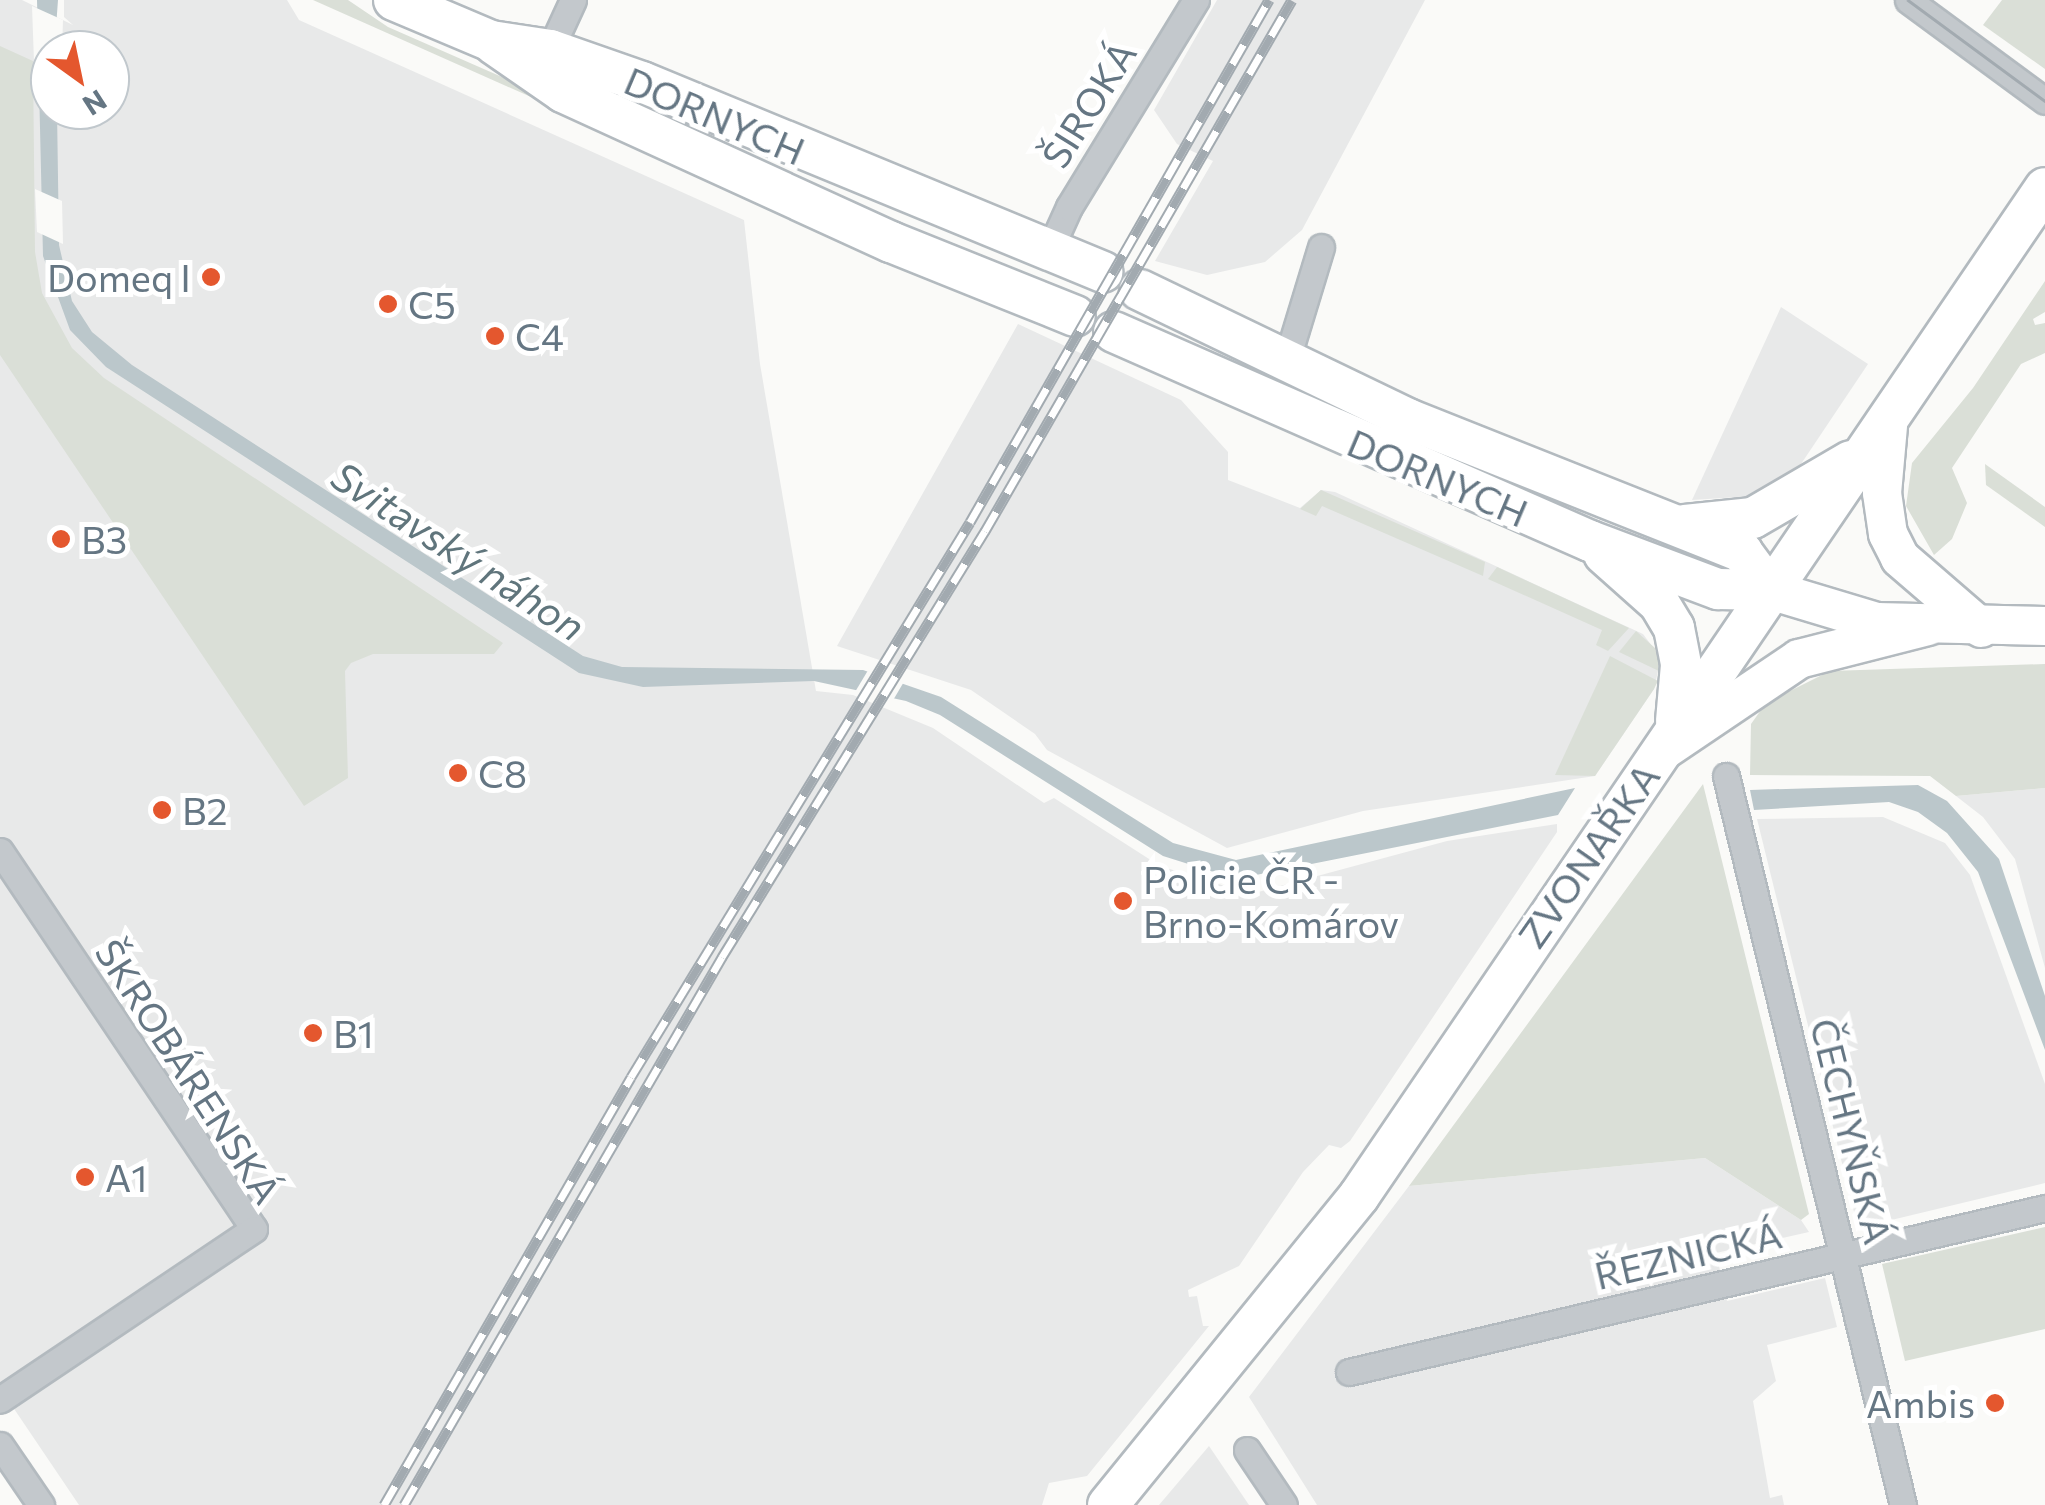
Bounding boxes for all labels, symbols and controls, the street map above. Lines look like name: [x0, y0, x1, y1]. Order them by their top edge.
north arrow: [30, 30, 130, 130]
street label: ŠIROKÁ: [1031, 32, 1145, 176]
street label: DORNYCH: [618, 57, 812, 173]
text: N: [77, 84, 113, 123]
place label: Domeq I: [47, 254, 191, 300]
marker: Domeq I: [200, 266, 222, 288]
place label: C5: [408, 281, 456, 327]
marker: C5: [377, 293, 399, 315]
place label: C4: [515, 313, 564, 359]
marker: C4: [484, 325, 506, 347]
street label: DORNYCH: [1341, 419, 1535, 535]
water label: Svitavský náhon: [324, 450, 594, 650]
place label: B3: [81, 516, 127, 562]
marker: B3: [50, 528, 72, 550]
place label: C8: [478, 750, 527, 796]
street label: ZVONAŘKA: [1508, 754, 1668, 956]
marker: C8: [447, 762, 469, 784]
place label: B2: [182, 787, 228, 833]
marker: B2: [151, 799, 173, 821]
place label: Policie ČR - Brno-Komárov: [1143, 856, 1399, 946]
marker: Policie ČR - Brno-Komárov: [1112, 890, 1134, 912]
street label: ŠKROBÁRENSKÁ: [87, 931, 291, 1211]
place label: B1: [333, 1010, 374, 1056]
street label: ČECHYŇSKÁ: [1802, 1014, 1902, 1248]
marker: B1: [302, 1022, 324, 1044]
place label: A1: [105, 1154, 147, 1200]
marker: A1: [74, 1166, 96, 1188]
street label: ŘEZNICKÁ: [1590, 1210, 1786, 1298]
place label: Ambis: [1866, 1380, 1975, 1426]
marker: Ambis: [1984, 1392, 2006, 1414]

